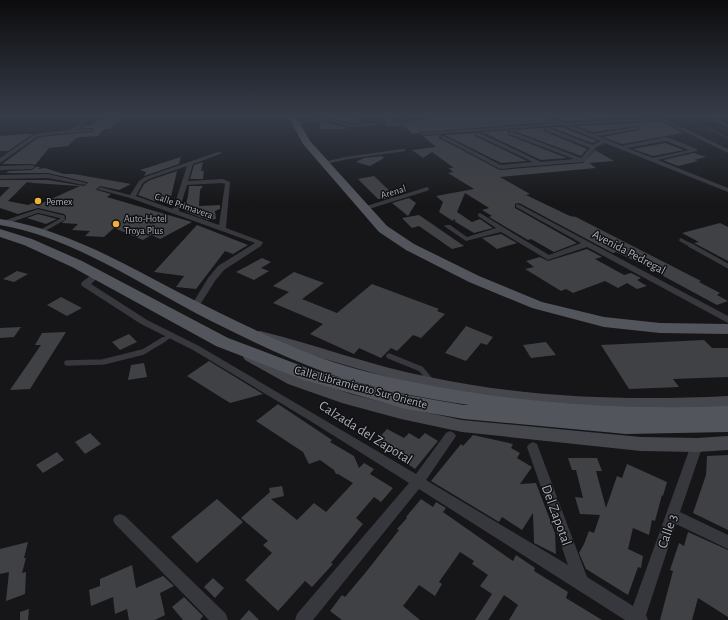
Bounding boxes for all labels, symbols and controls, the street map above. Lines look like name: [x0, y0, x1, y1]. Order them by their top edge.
street label: Arenal: [380, 183, 407, 201]
street label: Calle Primavera: [153, 191, 214, 221]
marker: Pemex: [33, 196, 43, 206]
place label: Pemex: [46, 197, 73, 207]
place label: Auto-Hotel Troya Plus: [124, 214, 167, 236]
marker: Auto-Hotel Troya Plus: [111, 219, 121, 229]
street label: Avenida Pedregal: [590, 228, 668, 276]
street label: Calle Libramiento Sur Oriente: [293, 363, 429, 411]
street label: Calzada del Zapotal: [316, 399, 415, 467]
street label: Del Zapotal: [539, 483, 574, 548]
street label: Calle 3: [656, 512, 680, 550]

